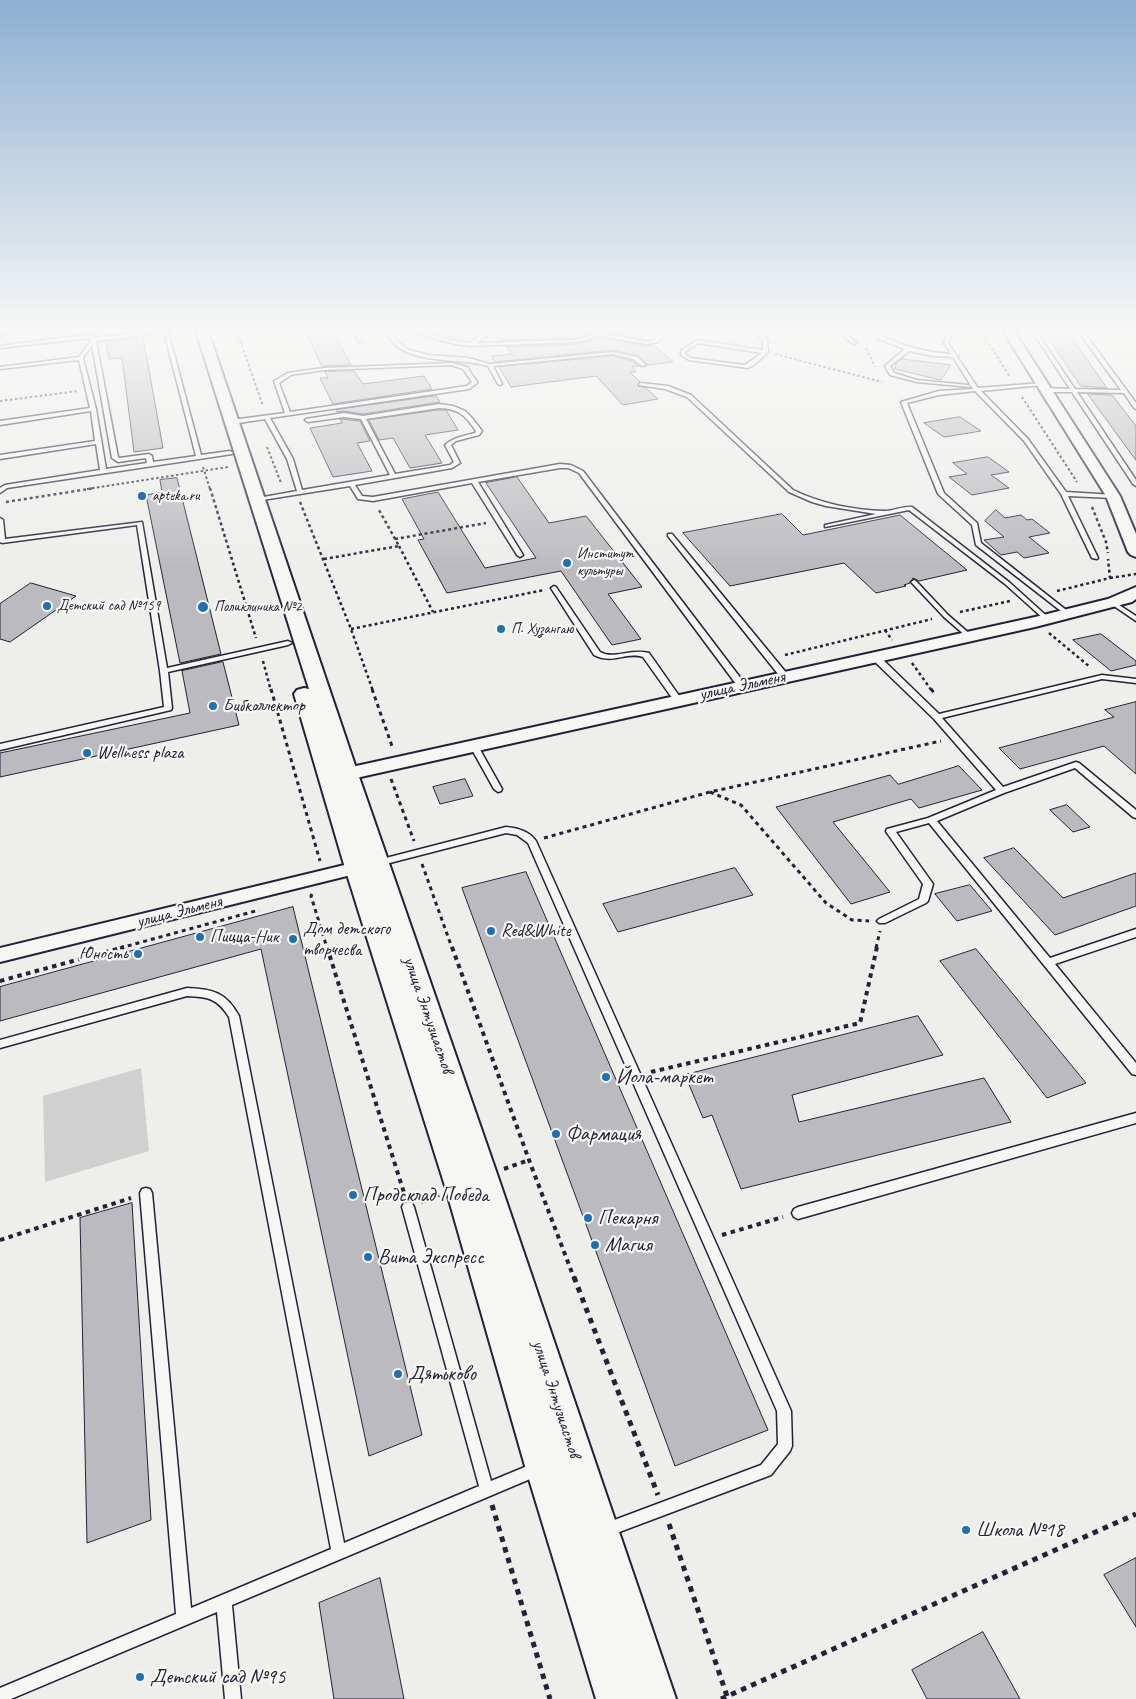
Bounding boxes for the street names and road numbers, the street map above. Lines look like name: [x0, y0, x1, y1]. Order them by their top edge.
street label: улица Эльменя: [697, 666, 787, 706]
street label: улица Эльменя: [134, 891, 224, 933]
street label: улица Энтузиастов: [398, 954, 458, 1076]
street label: улица Энтузиастов: [527, 1338, 585, 1460]

